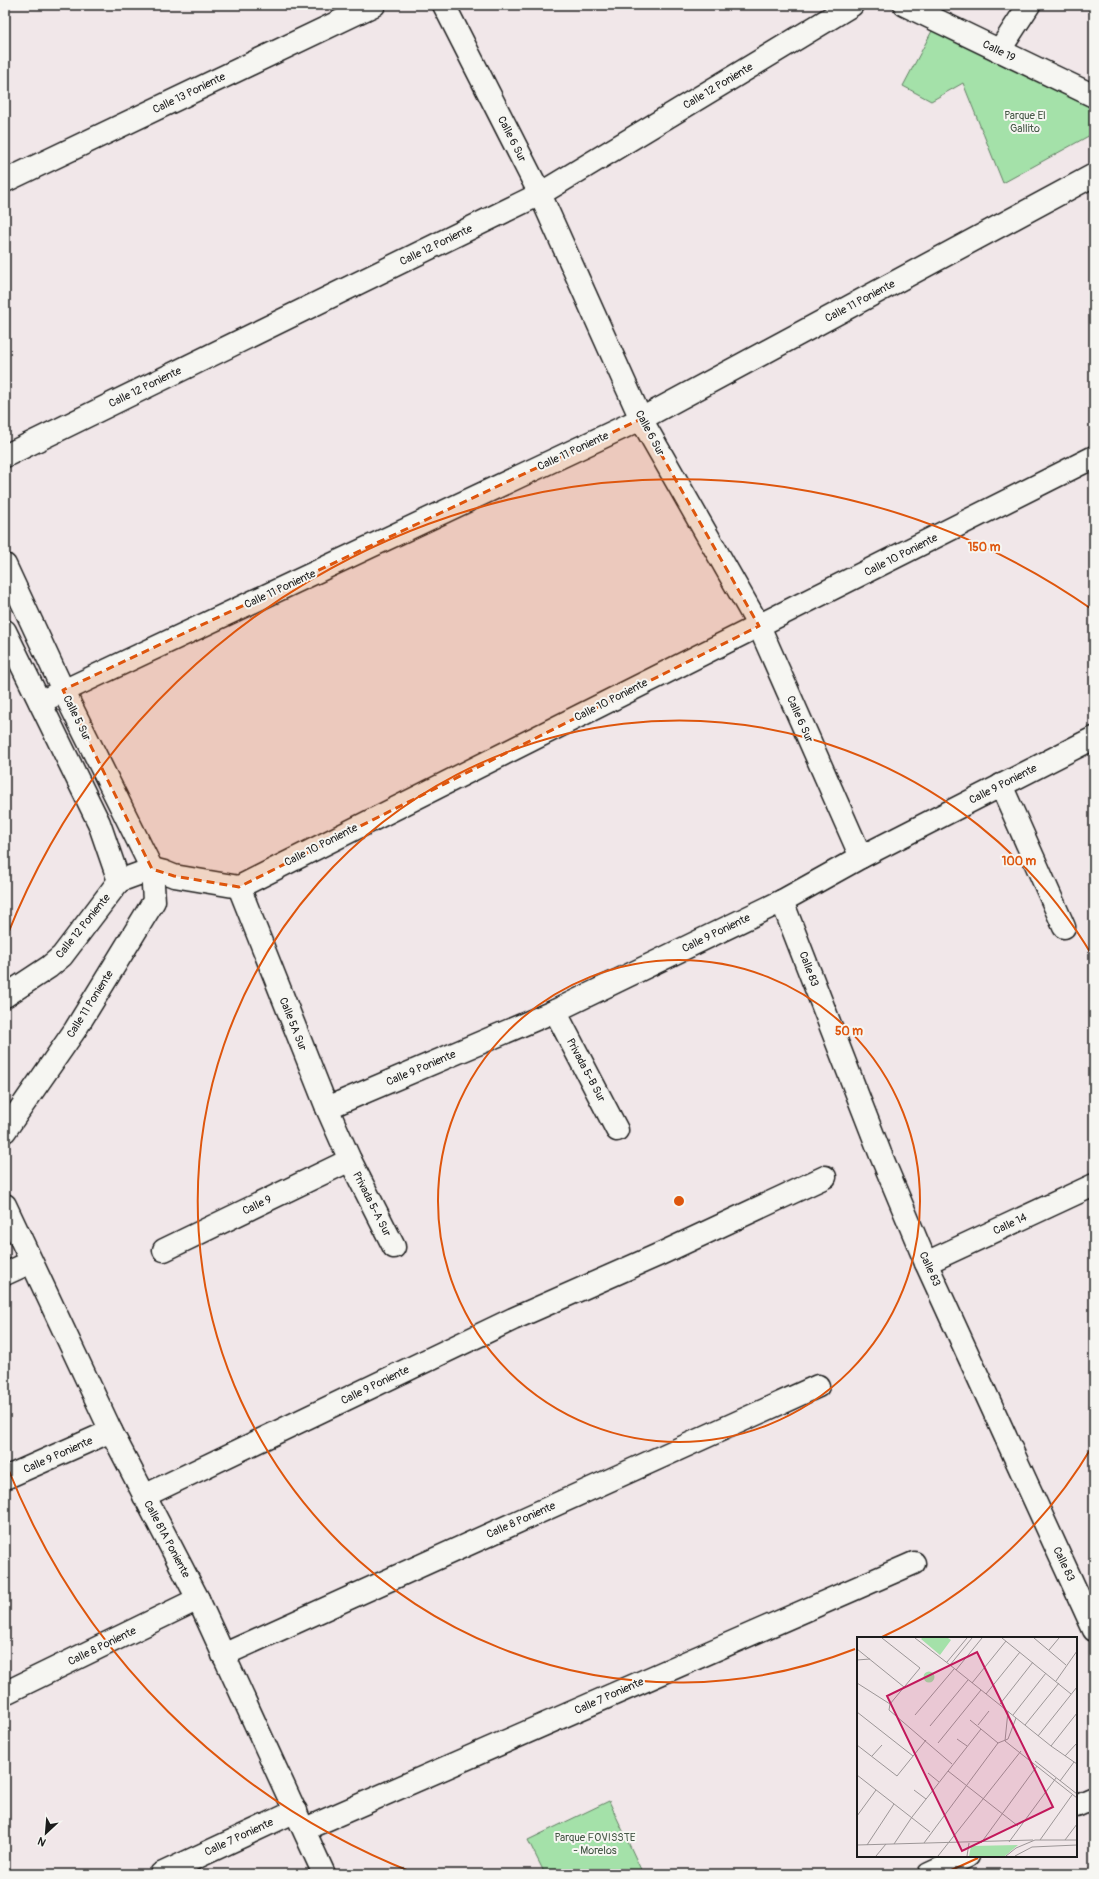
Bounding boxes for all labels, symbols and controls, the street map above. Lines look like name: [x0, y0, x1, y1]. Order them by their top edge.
street label: Calle 19: [980, 38, 1018, 65]
street label: Calle 12 Poniente: [681, 60, 756, 112]
street label: Calle 13 Poniente: [151, 70, 228, 116]
park label: Parque El Gallito: [1004, 109, 1046, 135]
street label: Calle 6 Sur: [495, 114, 529, 164]
street label: Calle 12 Poniente: [398, 222, 475, 268]
street label: Calle 11 Poniente: [823, 277, 898, 325]
street label: Calle 12 Poniente: [107, 364, 184, 410]
street label: Calle 6 Sur: [633, 408, 667, 458]
street label: Calle 11 Poniente: [535, 429, 611, 473]
street label: Calle 10 Poniente: [862, 531, 940, 579]
text: 150 m: [968, 540, 1001, 555]
street label: Calle 11 Poniente: [242, 567, 318, 611]
street label: Calle 10 Poniente: [572, 676, 650, 724]
street label: Calle 5 Sur: [60, 693, 94, 743]
street label: Calle 6 Sur: [784, 694, 816, 744]
street label: Calle 9 Poniente: [967, 761, 1040, 807]
street label: Calle 10 Poniente: [282, 821, 360, 869]
text: 100 m: [1002, 854, 1037, 869]
street label: Calle 12 Poniente: [53, 891, 113, 961]
street label: Calle 9 Poniente: [680, 911, 753, 955]
street label: Calle 83: [796, 950, 822, 988]
street label: Calle 11 Poniente: [64, 967, 116, 1040]
street label: Calle 5A Sur: [276, 995, 310, 1053]
text: 50 m: [835, 1024, 863, 1039]
street label: Privada 5-B Sur: [564, 1036, 608, 1104]
street label: Calle 9 Poniente: [384, 1047, 458, 1088]
street label: Privada 5-A Sur: [350, 1169, 394, 1239]
street label: Calle 9: [240, 1192, 274, 1218]
centre of rings: [672, 1194, 686, 1208]
street label: Calle 14: [991, 1210, 1029, 1237]
street label: Calle 83: [917, 1250, 943, 1288]
street label: Calle 9 Poniente: [339, 1363, 412, 1407]
street label: Calle 9 Poniente: [21, 1434, 95, 1476]
street label: Calle 81A Poniente: [141, 1498, 193, 1580]
street label: Calle 8 Poniente: [485, 1499, 558, 1541]
street label: Calle 83: [1050, 1545, 1078, 1583]
street label: Calle 8 Poniente: [66, 1624, 139, 1668]
inset map: [857, 1637, 1077, 1857]
street label: Calle 7 Poniente: [572, 1675, 646, 1717]
north arrow: [26, 1813, 66, 1853]
street label: Calle 7 Poniente: [203, 1815, 276, 1859]
park label: Parque FOVISSTE - Morelos: [554, 1831, 636, 1857]
text: N: [35, 1834, 48, 1849]

